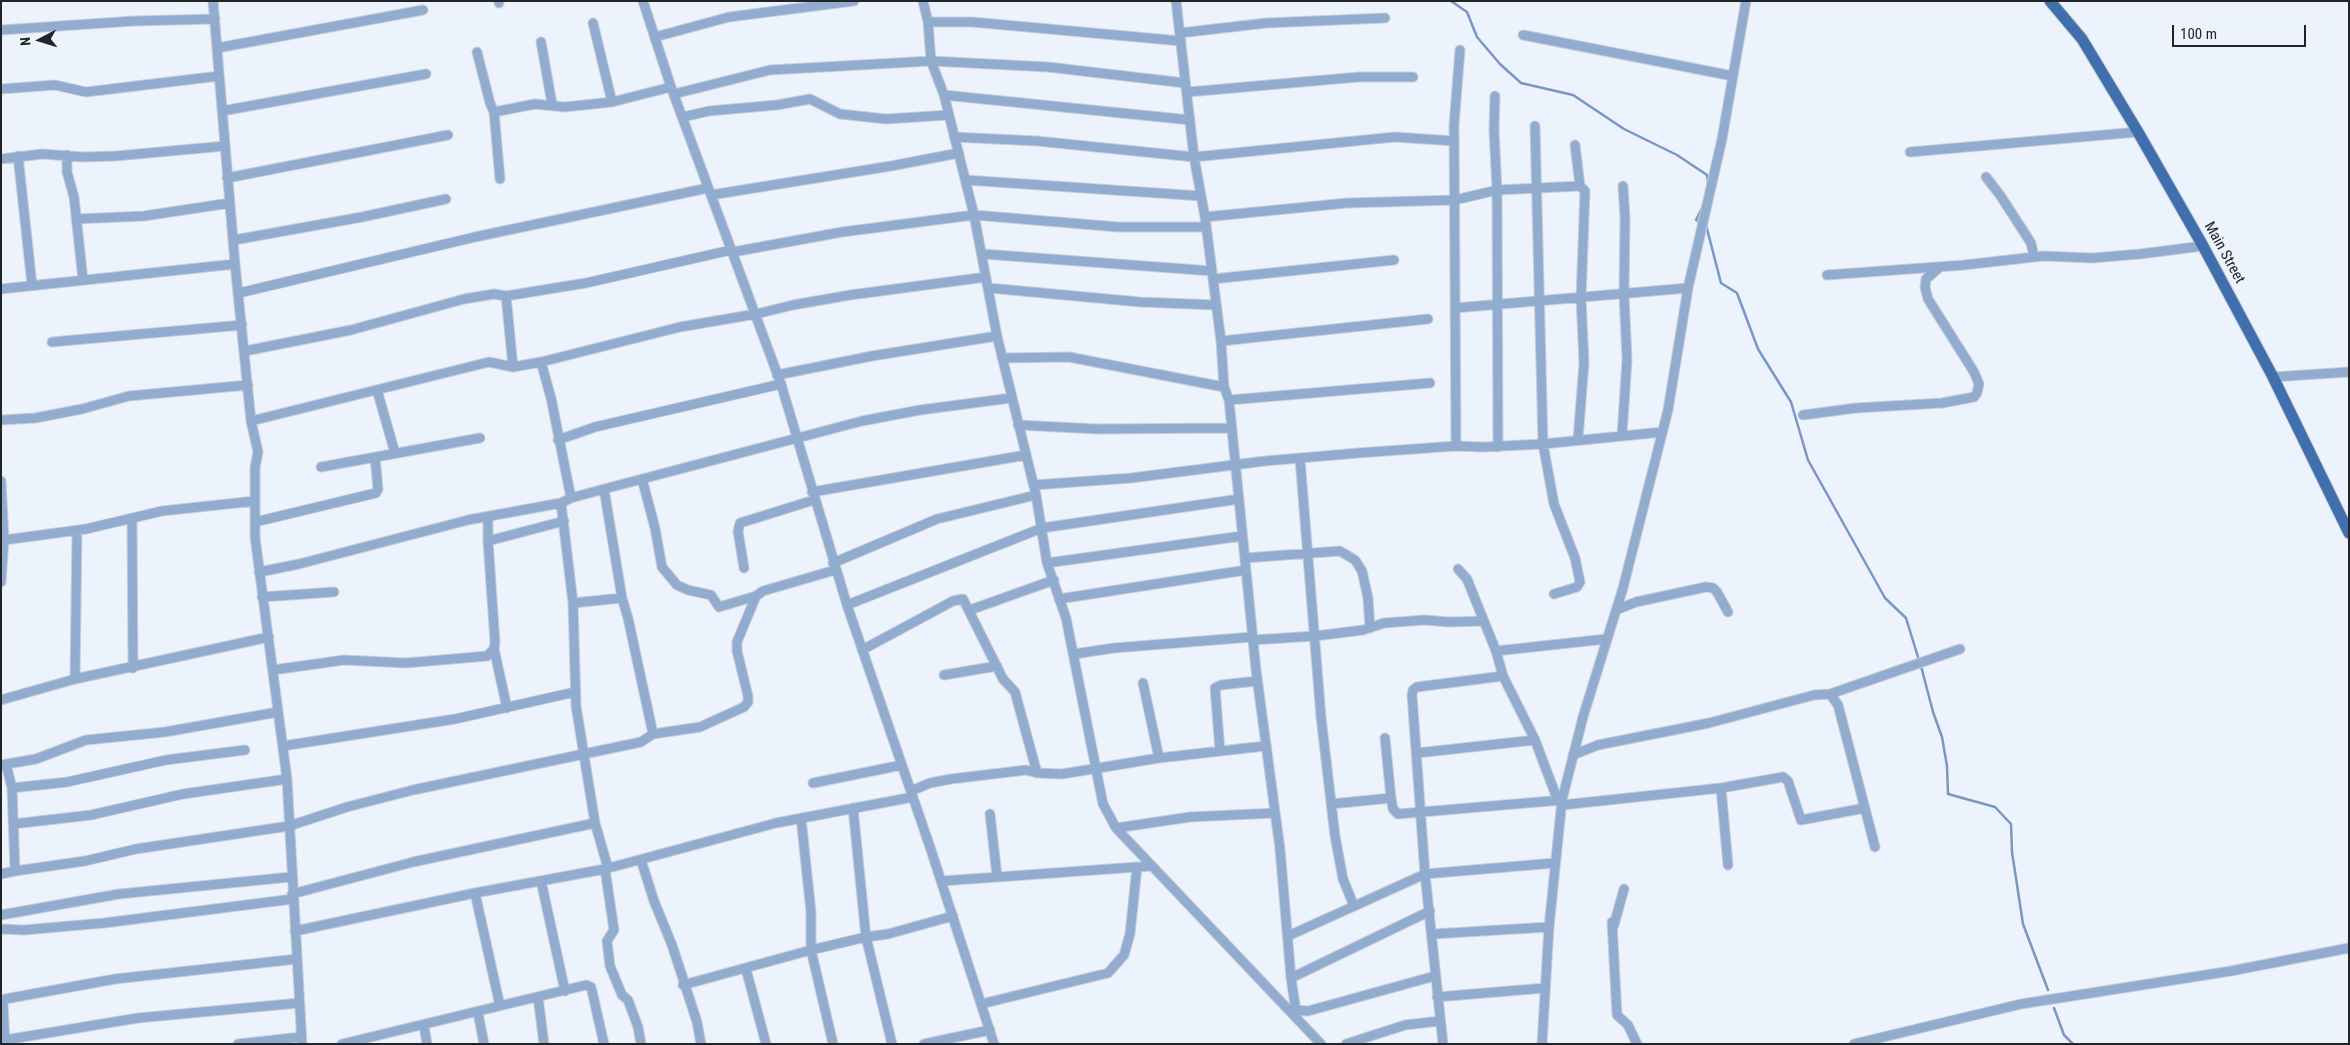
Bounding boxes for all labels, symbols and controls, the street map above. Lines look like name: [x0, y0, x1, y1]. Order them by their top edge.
north arrow: [15, 15, 65, 65]
scale bar: [2175, 15, 2309, 47]
text: 100 m: [2180, 25, 2217, 43]
text: N: [17, 36, 33, 46]
street label: Main Street: [2200, 219, 2248, 287]

